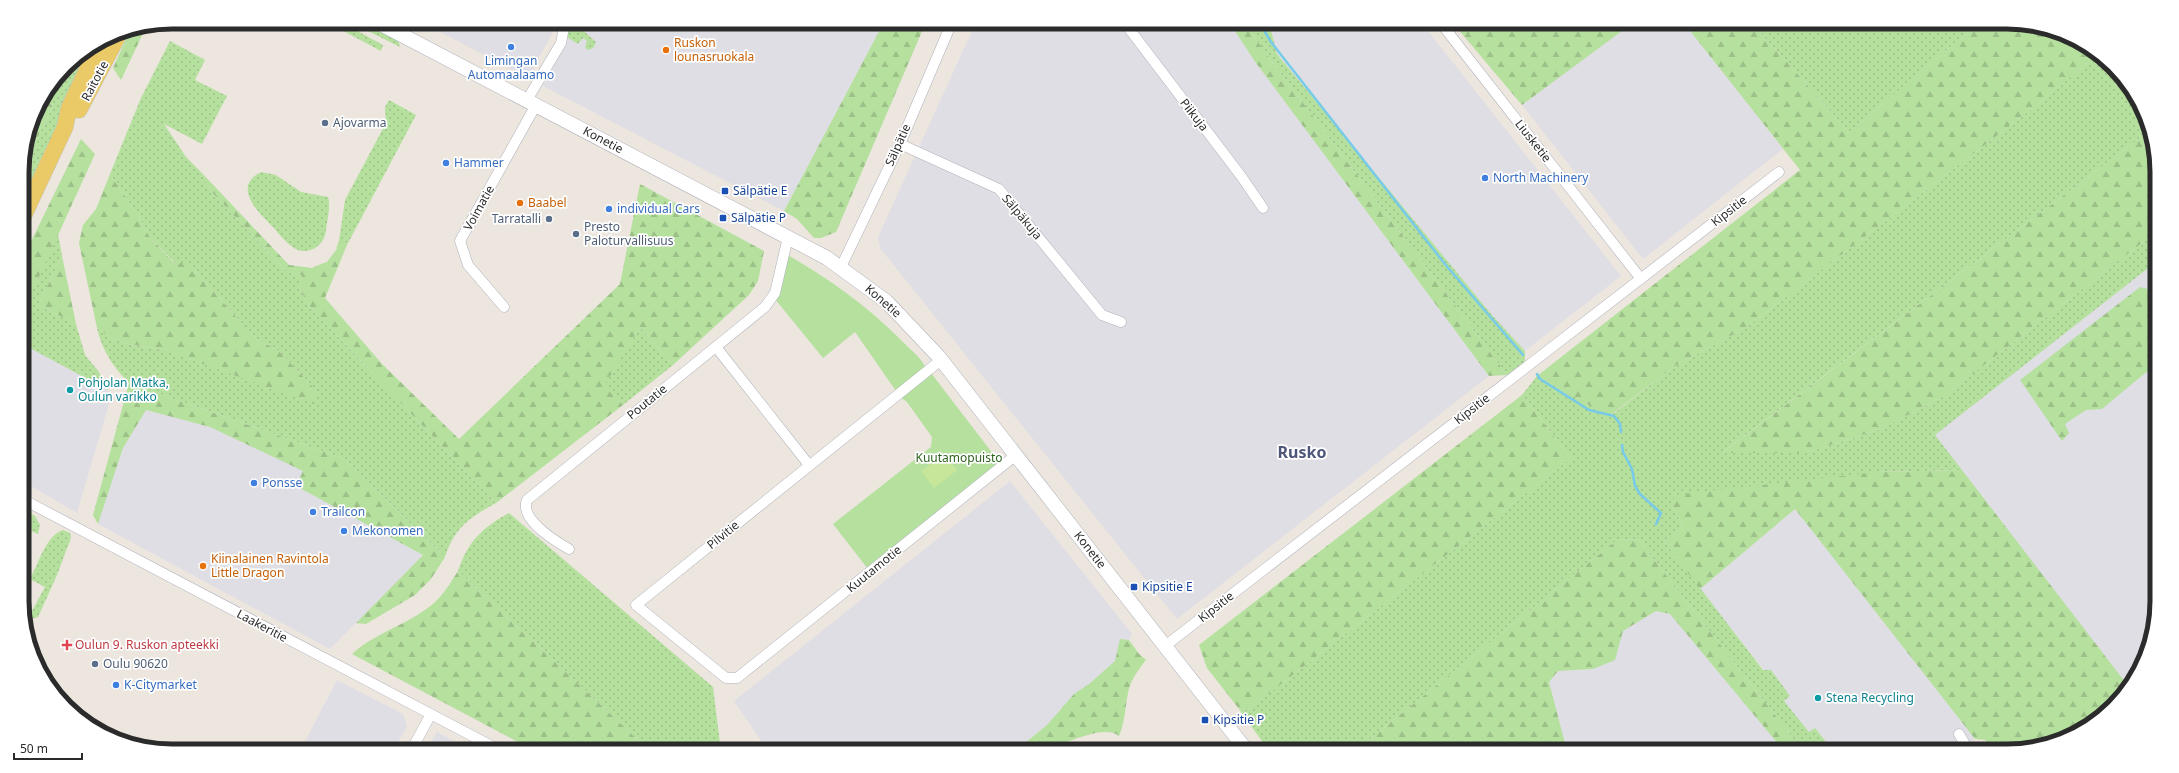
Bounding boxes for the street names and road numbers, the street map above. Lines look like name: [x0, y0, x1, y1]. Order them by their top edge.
street label: Raitotie: [77, 58, 112, 104]
street label: Piikuja: [1176, 95, 1213, 135]
street label: Liusketie: [1511, 116, 1556, 166]
street label: Sälpätie: [881, 121, 914, 169]
street label: Konetie: [580, 122, 626, 157]
street label: Voimatie: [459, 182, 498, 234]
street label: Sälpäkuja: [998, 190, 1046, 243]
street label: Kipsitie: [1707, 191, 1750, 230]
street label: Konetie: [861, 280, 905, 321]
street label: Poutatie: [623, 380, 671, 423]
street label: Kipsitie: [1450, 389, 1493, 428]
street label: Pilvitie: [703, 516, 743, 553]
street label: Konetie: [1070, 527, 1110, 572]
street label: Kuutamotie: [843, 541, 905, 596]
street label: Kipsitie: [1194, 587, 1237, 626]
street label: Laakeritie: [234, 605, 291, 646]

